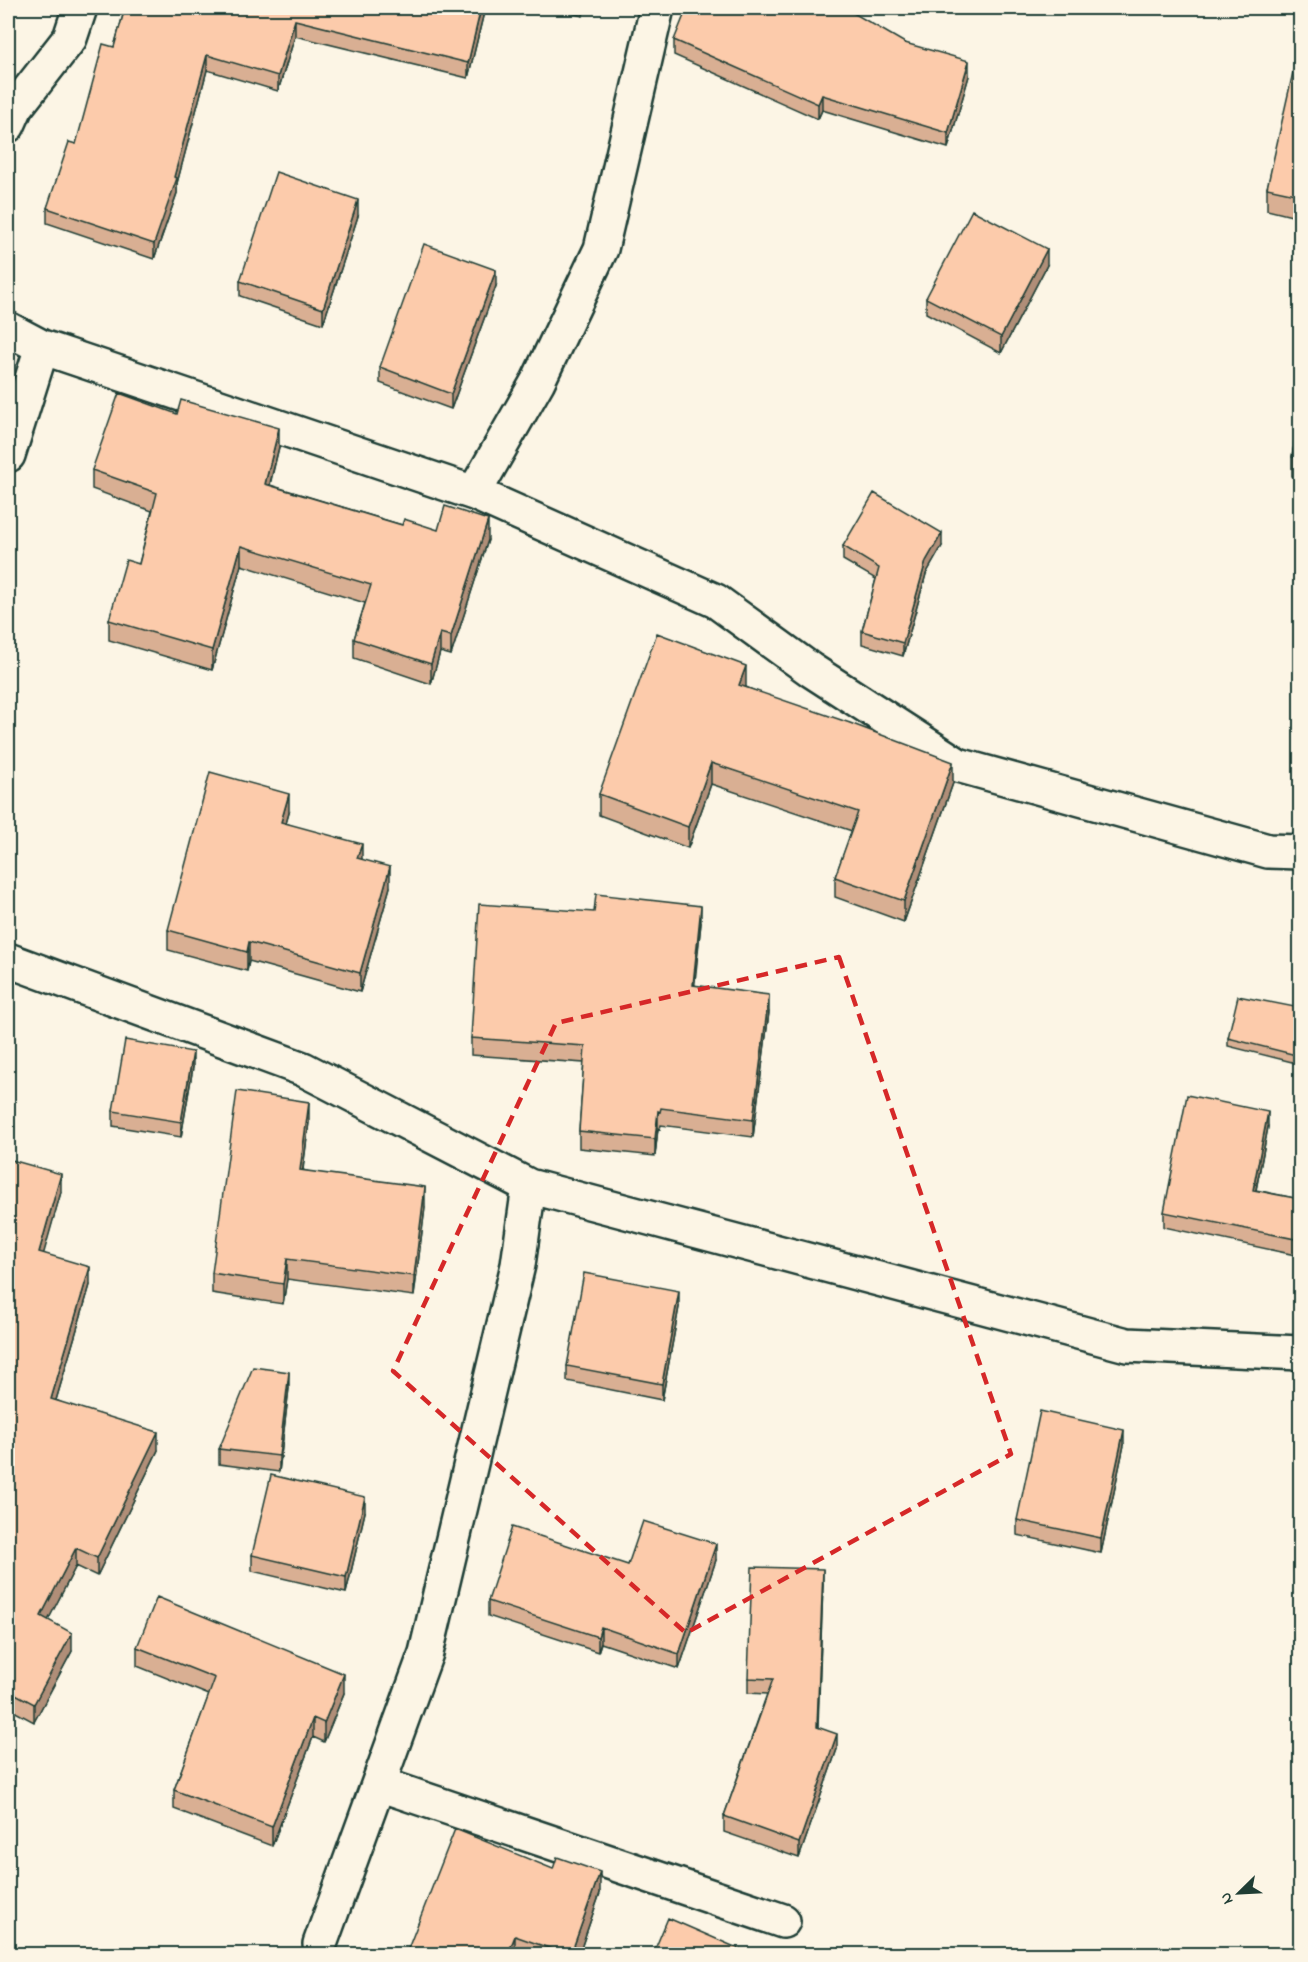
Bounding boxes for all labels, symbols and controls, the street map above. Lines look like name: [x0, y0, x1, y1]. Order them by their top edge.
north arrow: [1209, 1863, 1269, 1923]
text: N: [1214, 1888, 1240, 1908]

